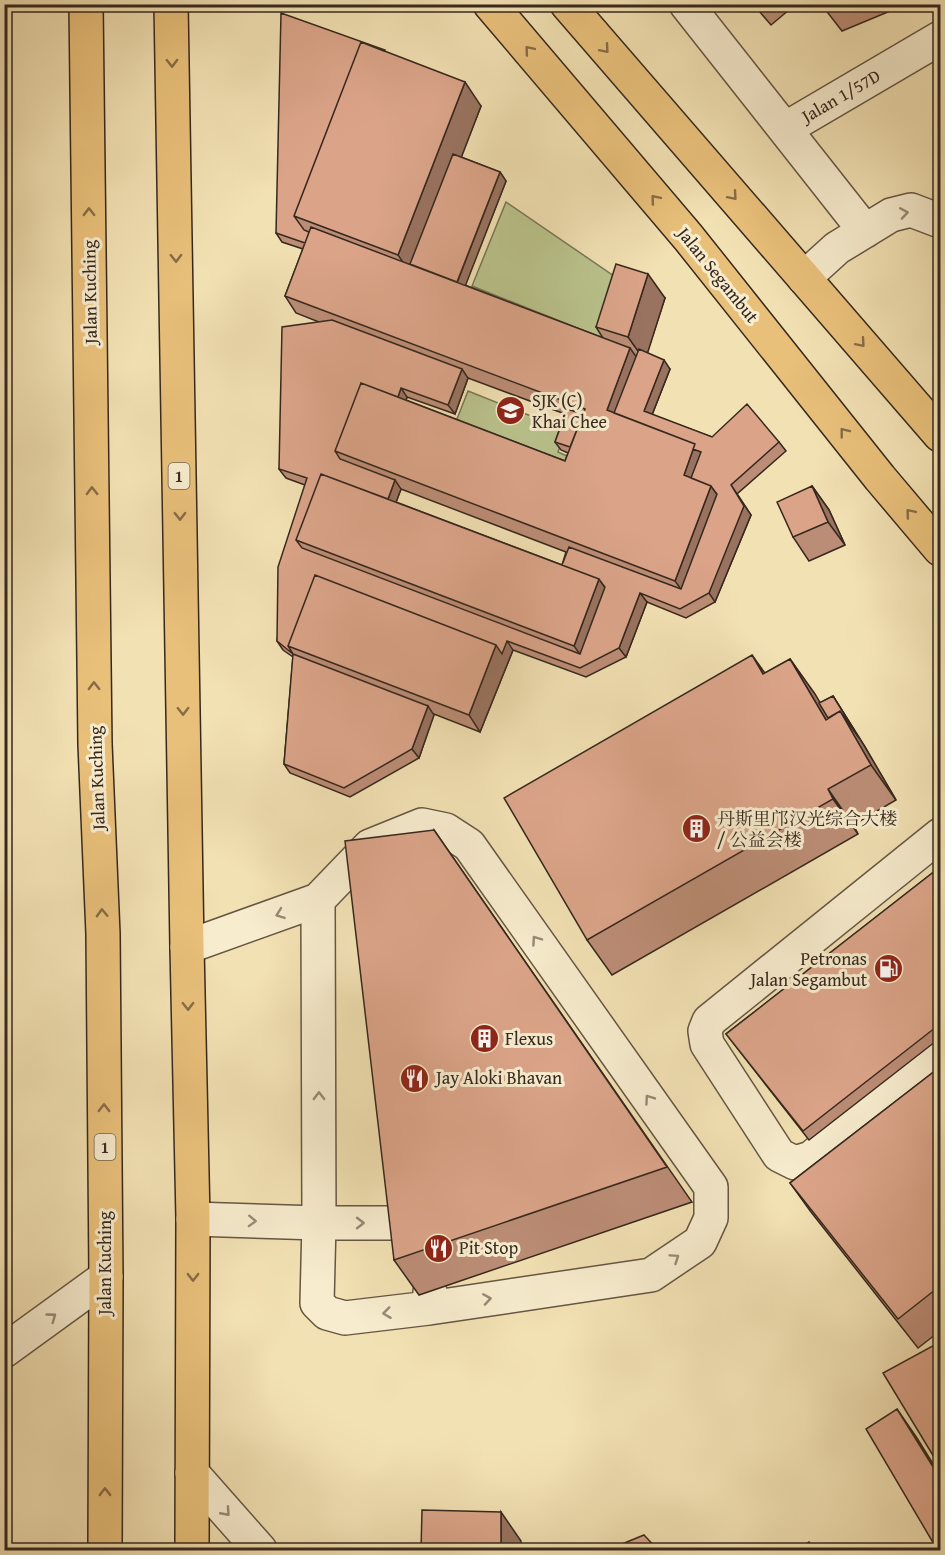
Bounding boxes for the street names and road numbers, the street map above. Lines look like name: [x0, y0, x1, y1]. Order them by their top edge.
street label: Jalan 1/57D: [794, 62, 885, 130]
street label: Jalan Segambut: [670, 219, 766, 329]
street label: Jalan Kuching: [75, 240, 104, 346]
road number: 1: [168, 463, 190, 489]
street label: Jalan Kuching: [81, 725, 112, 833]
road number: 1: [94, 1134, 116, 1160]
street label: Jalan Kuching: [91, 1211, 118, 1317]

